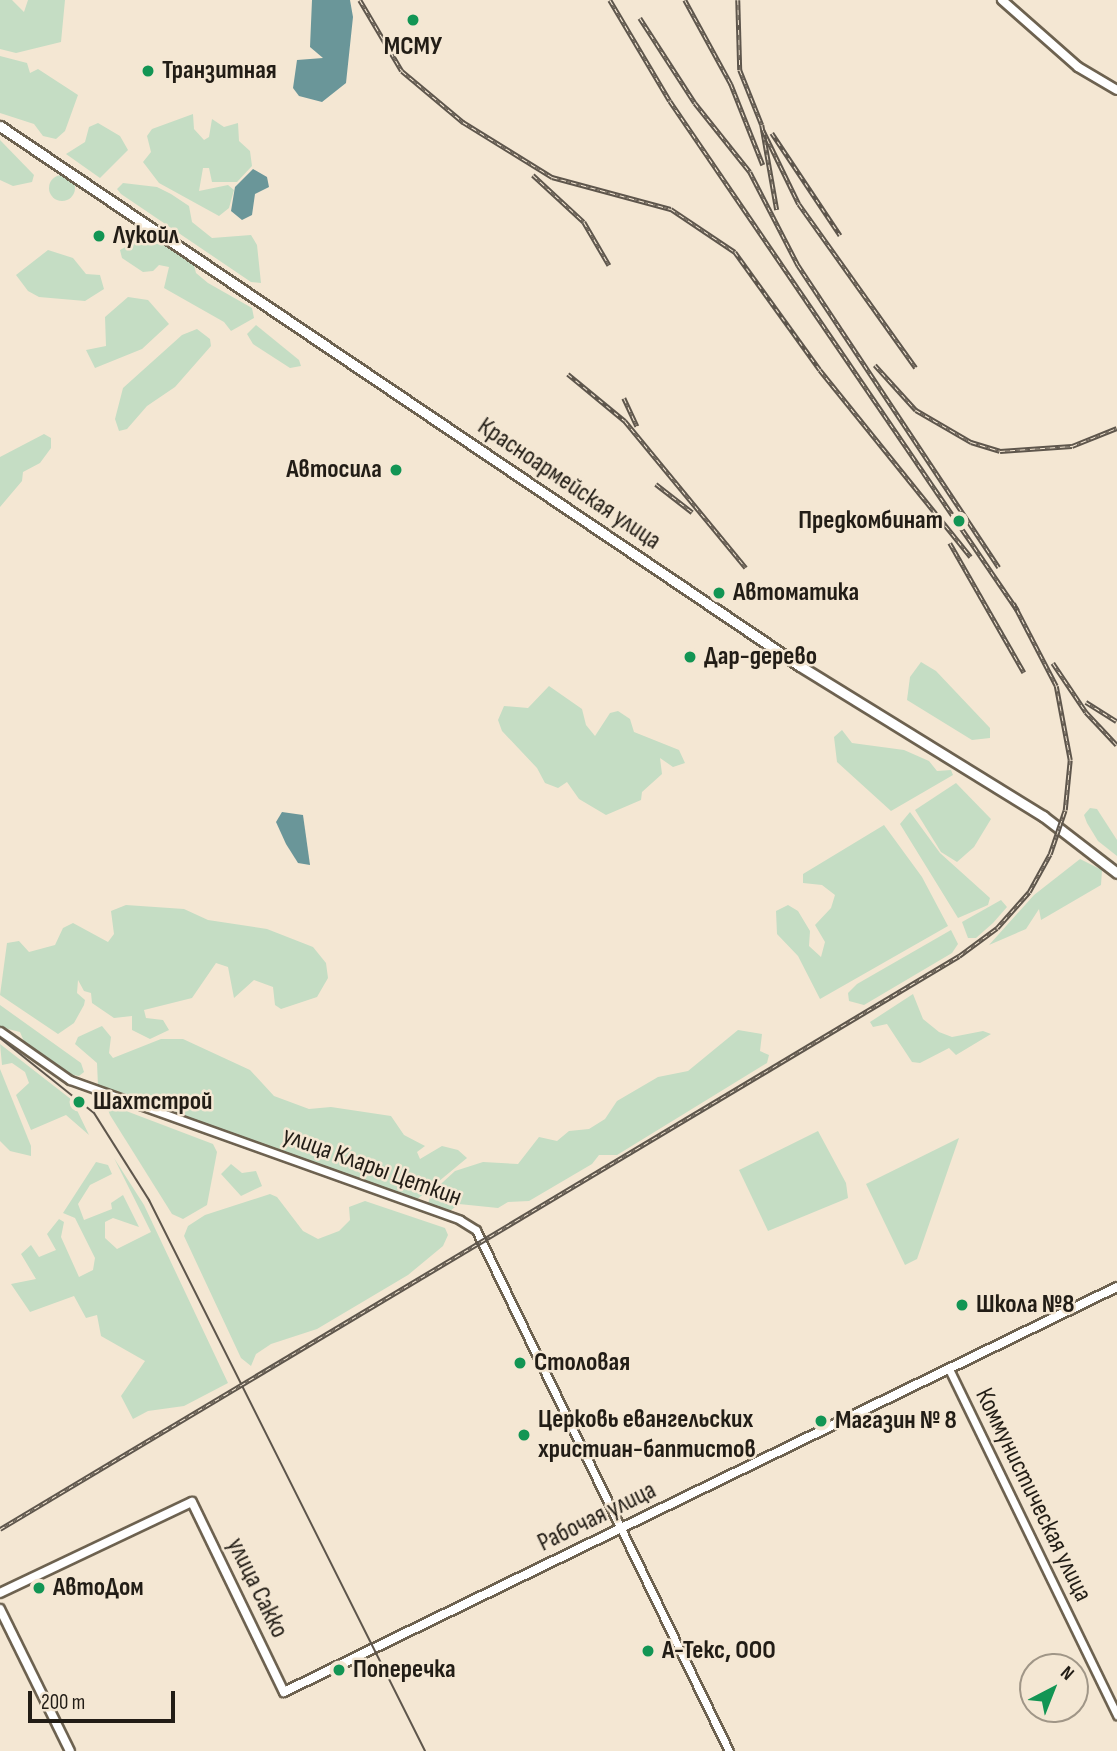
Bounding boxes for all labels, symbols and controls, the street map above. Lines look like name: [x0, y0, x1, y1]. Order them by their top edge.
marker: МСМУ: [405, 12, 421, 28]
place label: МСМУ: [384, 31, 442, 63]
place label: Транзитная: [162, 55, 277, 87]
marker: Транзитная: [140, 63, 156, 79]
place label: Лукойл: [113, 220, 179, 252]
marker: Лукойл: [91, 228, 107, 244]
street label: Красноармейская улица: [471, 411, 667, 557]
place label: Автосила: [286, 454, 382, 486]
marker: Автосила: [388, 462, 404, 478]
place label: Предкомбинат: [798, 505, 943, 537]
marker: Предкомбинат: [949, 511, 969, 531]
place label: Автоматика: [733, 577, 859, 609]
marker: Автоматика: [711, 585, 727, 601]
place label: Дар-дерево: [704, 641, 817, 673]
marker: Дар-дерево: [682, 649, 698, 665]
place label: Шахтстрой: [93, 1086, 212, 1118]
marker: Шахтстрой: [71, 1094, 87, 1110]
street label: улица Клары Цеткин: [278, 1120, 466, 1214]
place label: Школа №8: [976, 1289, 1075, 1321]
marker: Школа №8: [954, 1297, 970, 1313]
place label: Столовая: [534, 1347, 630, 1379]
marker: Столовая: [512, 1355, 528, 1371]
street label: Коммунистическая улица: [968, 1383, 1098, 1607]
place label: Церковь евангельских христиан-баптистов: [538, 1404, 756, 1466]
place label: Магазин № 8: [835, 1405, 957, 1437]
marker: Магазин № 8: [813, 1413, 829, 1429]
marker: Церковь евангельских христиан-баптистов: [516, 1427, 532, 1443]
street label: Рабочая улица: [533, 1475, 661, 1559]
street label: улица Сакко: [219, 1533, 295, 1643]
place label: АвтоДом: [53, 1572, 144, 1604]
marker: АвтоДом: [31, 1580, 47, 1596]
place label: А-Текс, ООО: [662, 1635, 776, 1667]
marker: А-Текс, ООО: [640, 1643, 656, 1659]
north arrow: [1019, 1653, 1089, 1723]
place label: Поперечка: [353, 1654, 456, 1686]
marker: Поперечка: [331, 1662, 347, 1678]
text: N: [1056, 1662, 1079, 1685]
scale bar: [32, 1678, 178, 1722]
text: 200 m: [41, 1690, 85, 1715]

